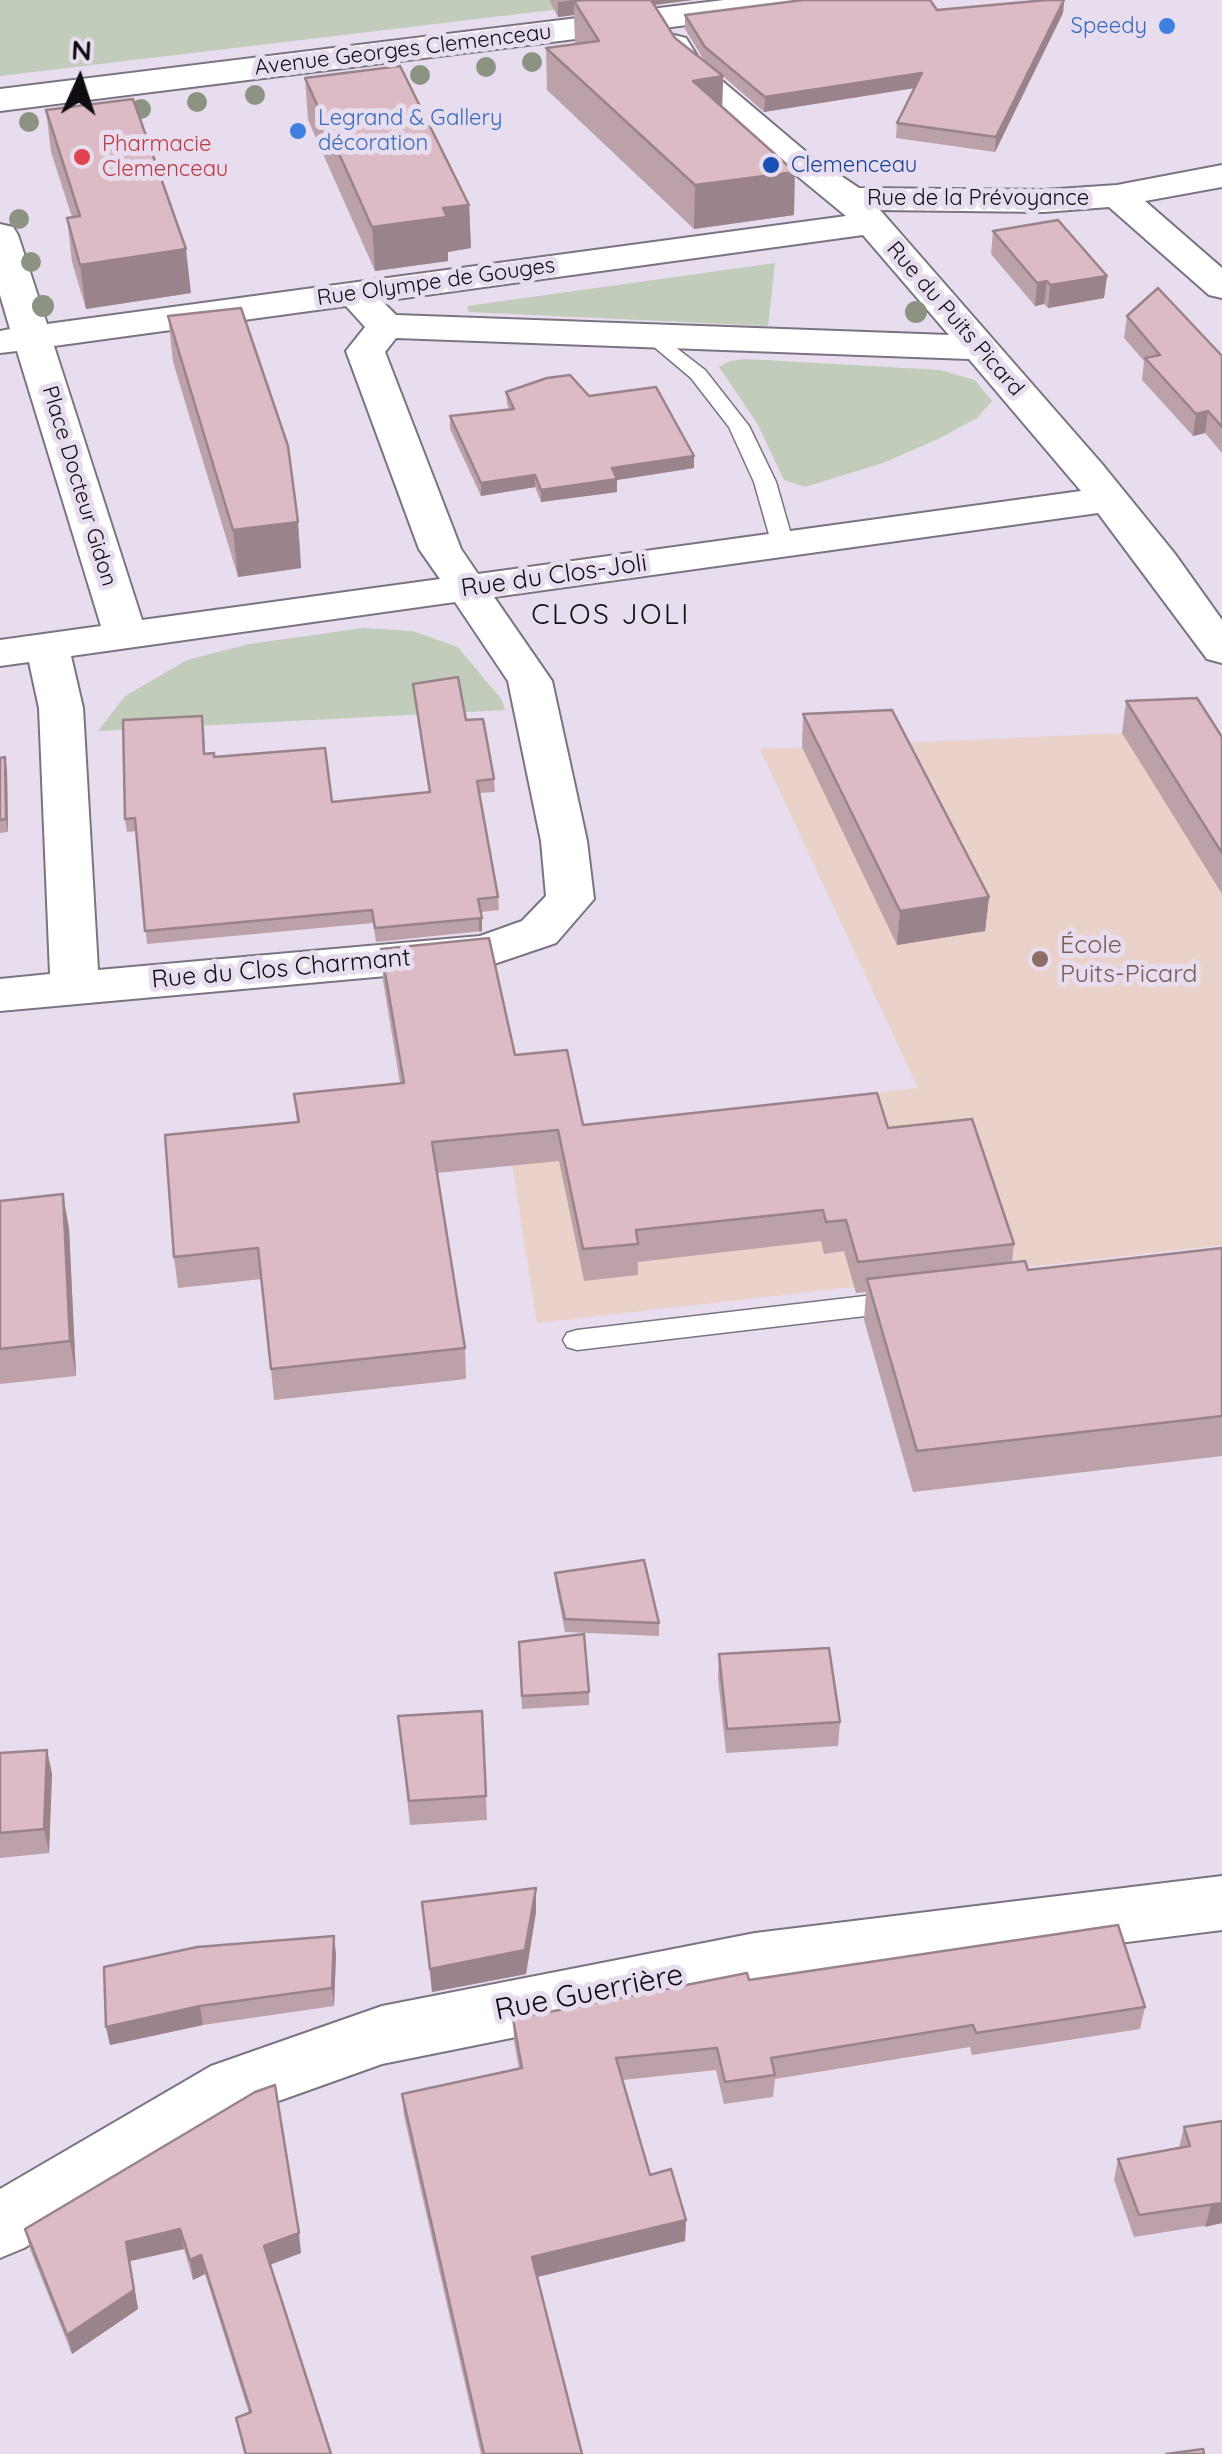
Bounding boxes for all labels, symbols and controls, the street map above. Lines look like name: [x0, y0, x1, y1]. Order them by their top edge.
place label: Speedy: [1071, 13, 1147, 39]
marker: Speedy: [1156, 15, 1178, 37]
street label: Avenue Georges Clemenceau: [253, 19, 553, 81]
north arrow: [30, 30, 130, 130]
text: N: [70, 32, 93, 68]
place label: Legrand & Gallery décoration: [318, 105, 503, 156]
marker: Legrand & Gallery décoration: [287, 120, 309, 142]
place label: Pharmacie Clemenceau: [102, 131, 228, 182]
marker: Pharmacie Clemenceau: [71, 146, 93, 168]
place label: Clemenceau: [791, 152, 917, 178]
marker: Clemenceau: [760, 154, 782, 176]
street label: Rue de la Prévoyance: [867, 185, 1089, 211]
street label: Rue du Puits Picard: [881, 236, 1029, 402]
street label: Rue Olympe de Gouges: [315, 252, 557, 312]
street label: Place Docteur Gidon: [36, 383, 122, 589]
street label: Rue du Clos-Joli: [459, 548, 649, 604]
district label: CLOS JOLI: [531, 599, 691, 633]
place label: École Puits-Picard: [1060, 930, 1197, 989]
street label: Rue du Clos Charmant: [150, 943, 412, 995]
marker: École Puits-Picard: [1029, 948, 1051, 970]
street label: Rue Guerrière: [492, 1957, 686, 2029]

